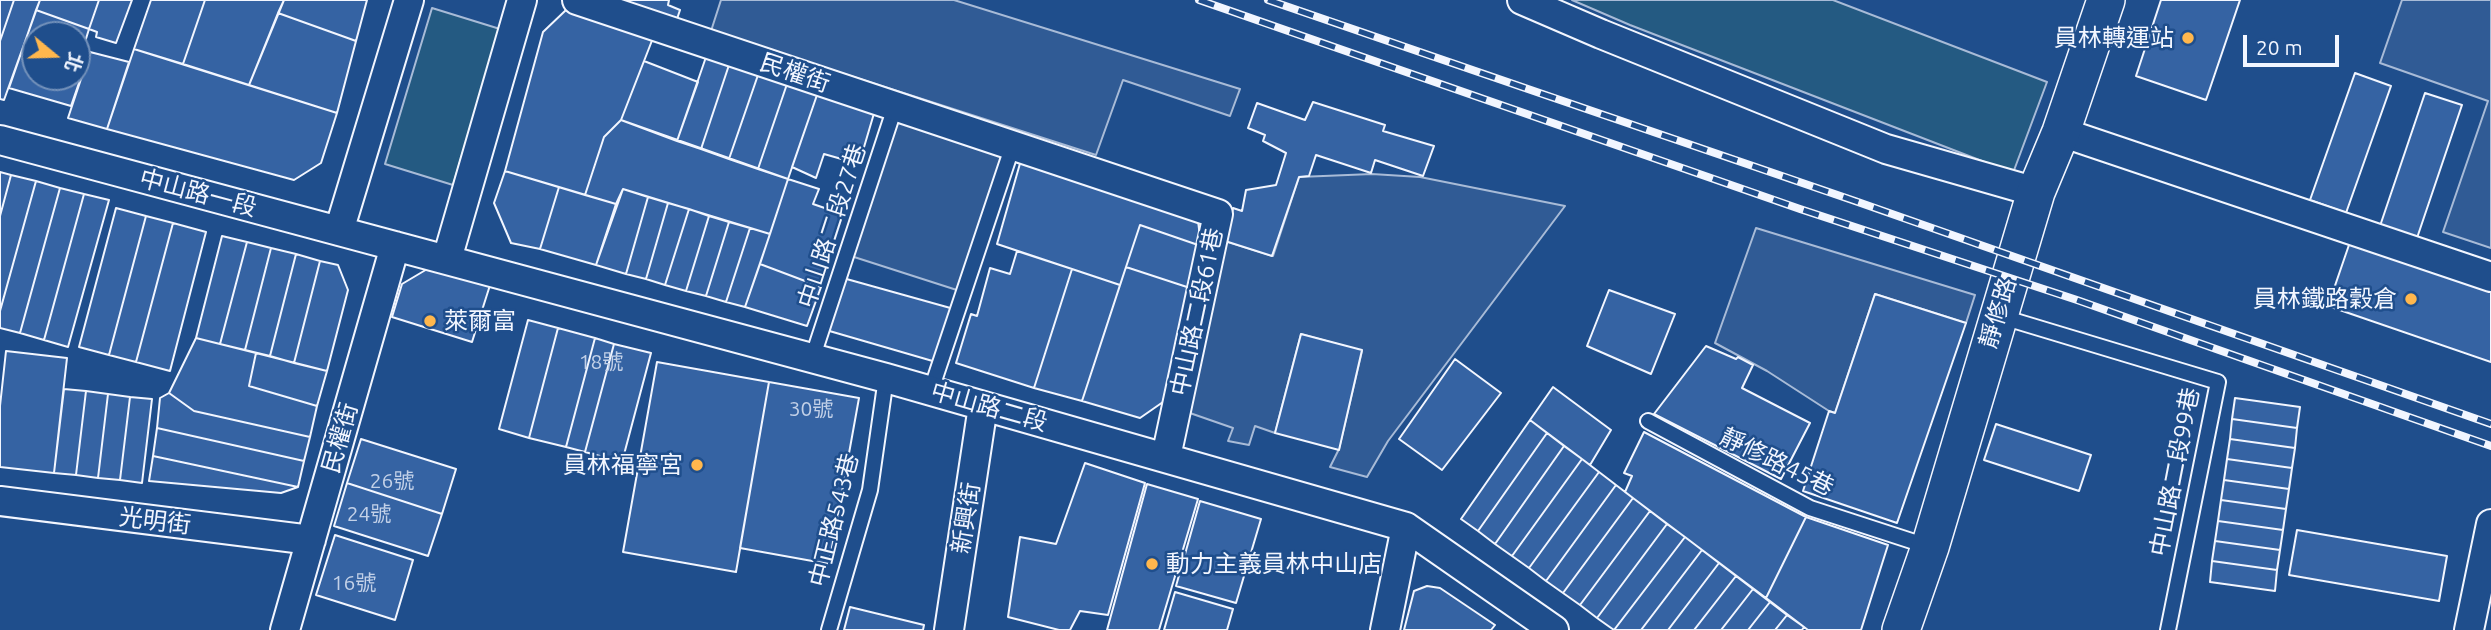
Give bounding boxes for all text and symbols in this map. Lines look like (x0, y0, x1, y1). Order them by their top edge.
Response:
north arrow (21, 21, 91, 91)
scale bar (2246, 21, 2342, 65)
place label: 員林轉運站 (2054, 24, 2174, 52)
marker: 員林轉運站 (2180, 30, 2196, 46)
text: 20 m (2256, 35, 2303, 59)
street label: 民權街 (756, 48, 834, 98)
text: 北 (60, 50, 87, 75)
street label: 中山路二段27巷 (792, 140, 872, 312)
street label: 中山路一段 (136, 164, 260, 222)
street label: 中山路二段61巷 (1165, 225, 1229, 399)
street label: 靜修路 (1974, 274, 2022, 352)
place label: 員林鐵路穀倉 (2253, 285, 2397, 313)
marker: 員林鐵路穀倉 (2403, 291, 2419, 307)
place label: 萊爾富 (444, 307, 516, 335)
marker: 萊爾富 (422, 313, 438, 329)
house number: 18號 (579, 349, 623, 375)
street label: 中山路二段 (927, 377, 1051, 437)
street label: 中山路二段99巷 (2145, 385, 2205, 559)
house number: 30號 (789, 396, 833, 422)
street label: 民權街 (316, 399, 364, 477)
street label: 靜修路45巷 (1715, 422, 1839, 502)
street label: 中正路543巷 (804, 450, 864, 590)
place label: 員林福寧宮 (563, 451, 683, 479)
marker: 員林福寧宮 (689, 457, 705, 473)
house number: 26號 (370, 468, 414, 494)
street label: 新興街 (946, 480, 986, 556)
house number: 24號 (347, 501, 391, 527)
street label: 光明街 (118, 502, 192, 540)
place label: 動力主義員林中山店 (1166, 550, 1382, 578)
marker: 動力主義員林中山店 (1144, 556, 1160, 572)
house number: 16號 (332, 570, 376, 596)

